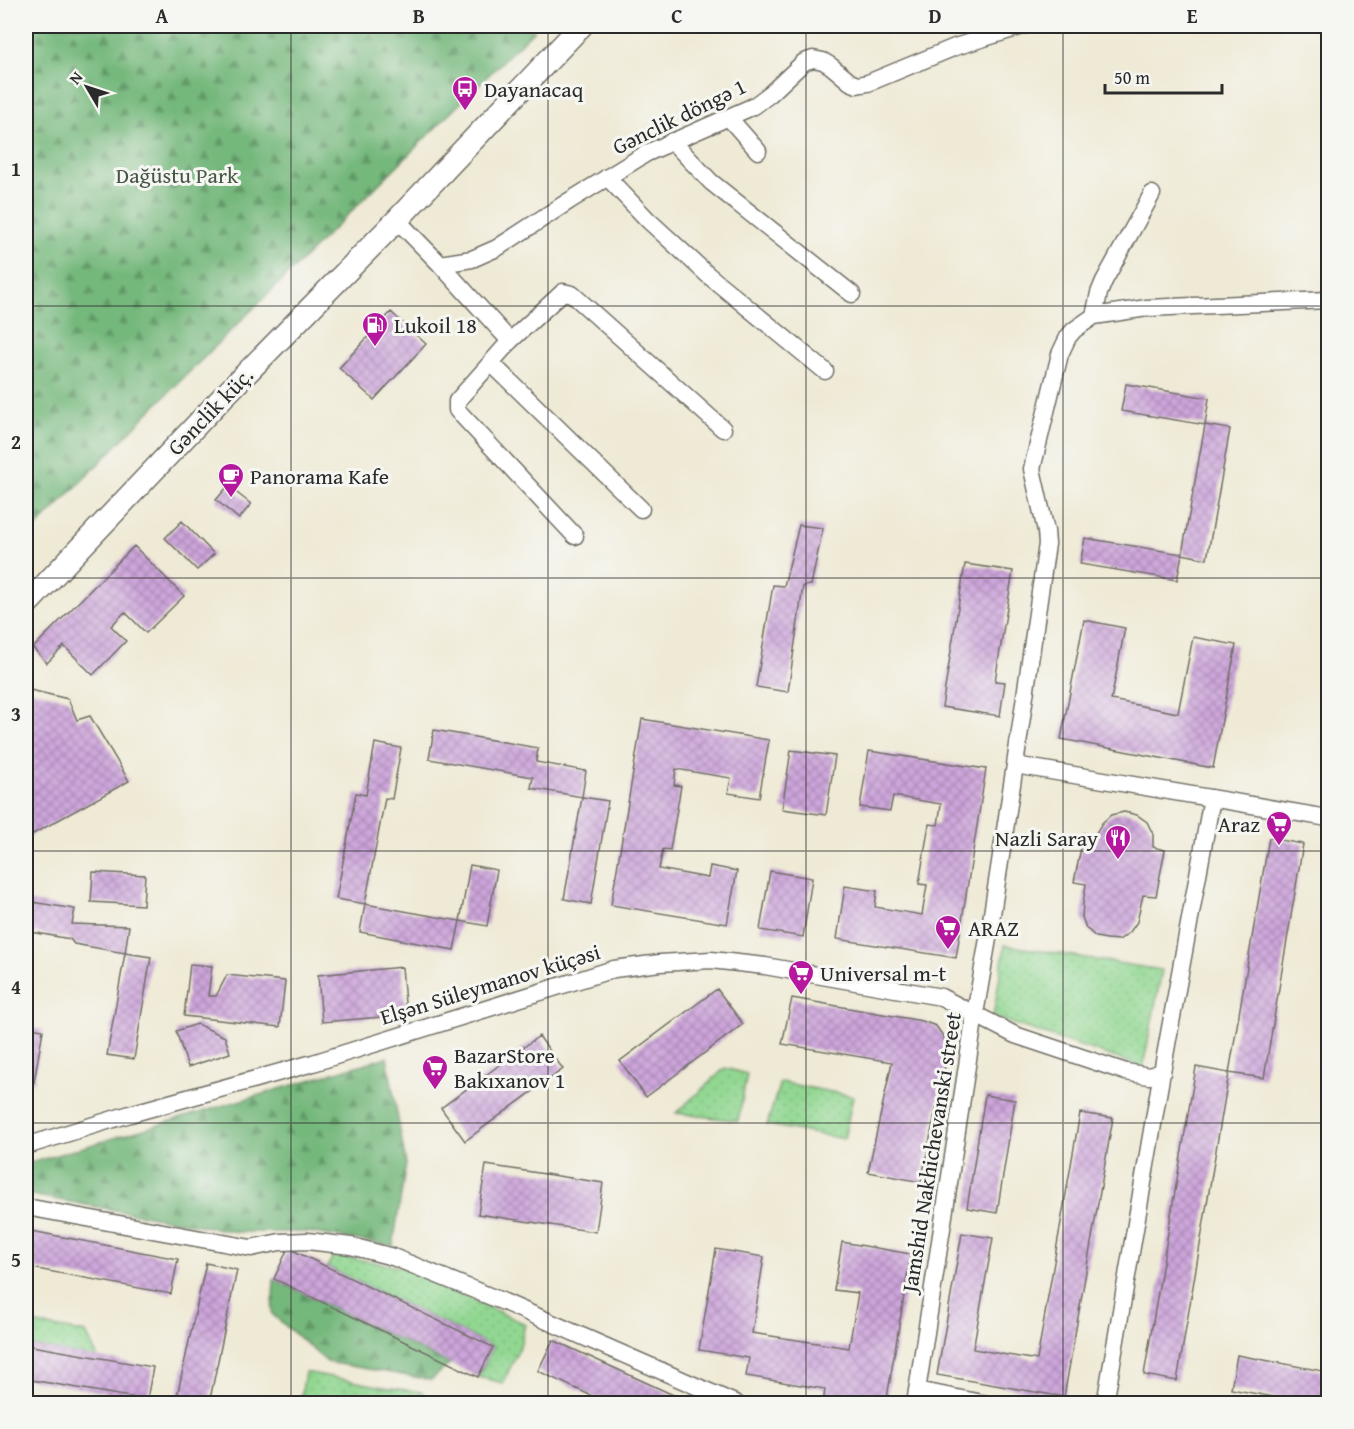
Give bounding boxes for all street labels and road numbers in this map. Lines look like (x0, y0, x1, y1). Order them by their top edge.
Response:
street label: Gənclik döngə 1 (607, 70, 751, 162)
street label: Gənclik küç. (160, 360, 260, 462)
street label: Elşən Süleymanov küçəsi (376, 935, 604, 1033)
street label: Jamshid Nakhichevanski street (893, 1009, 969, 1298)

